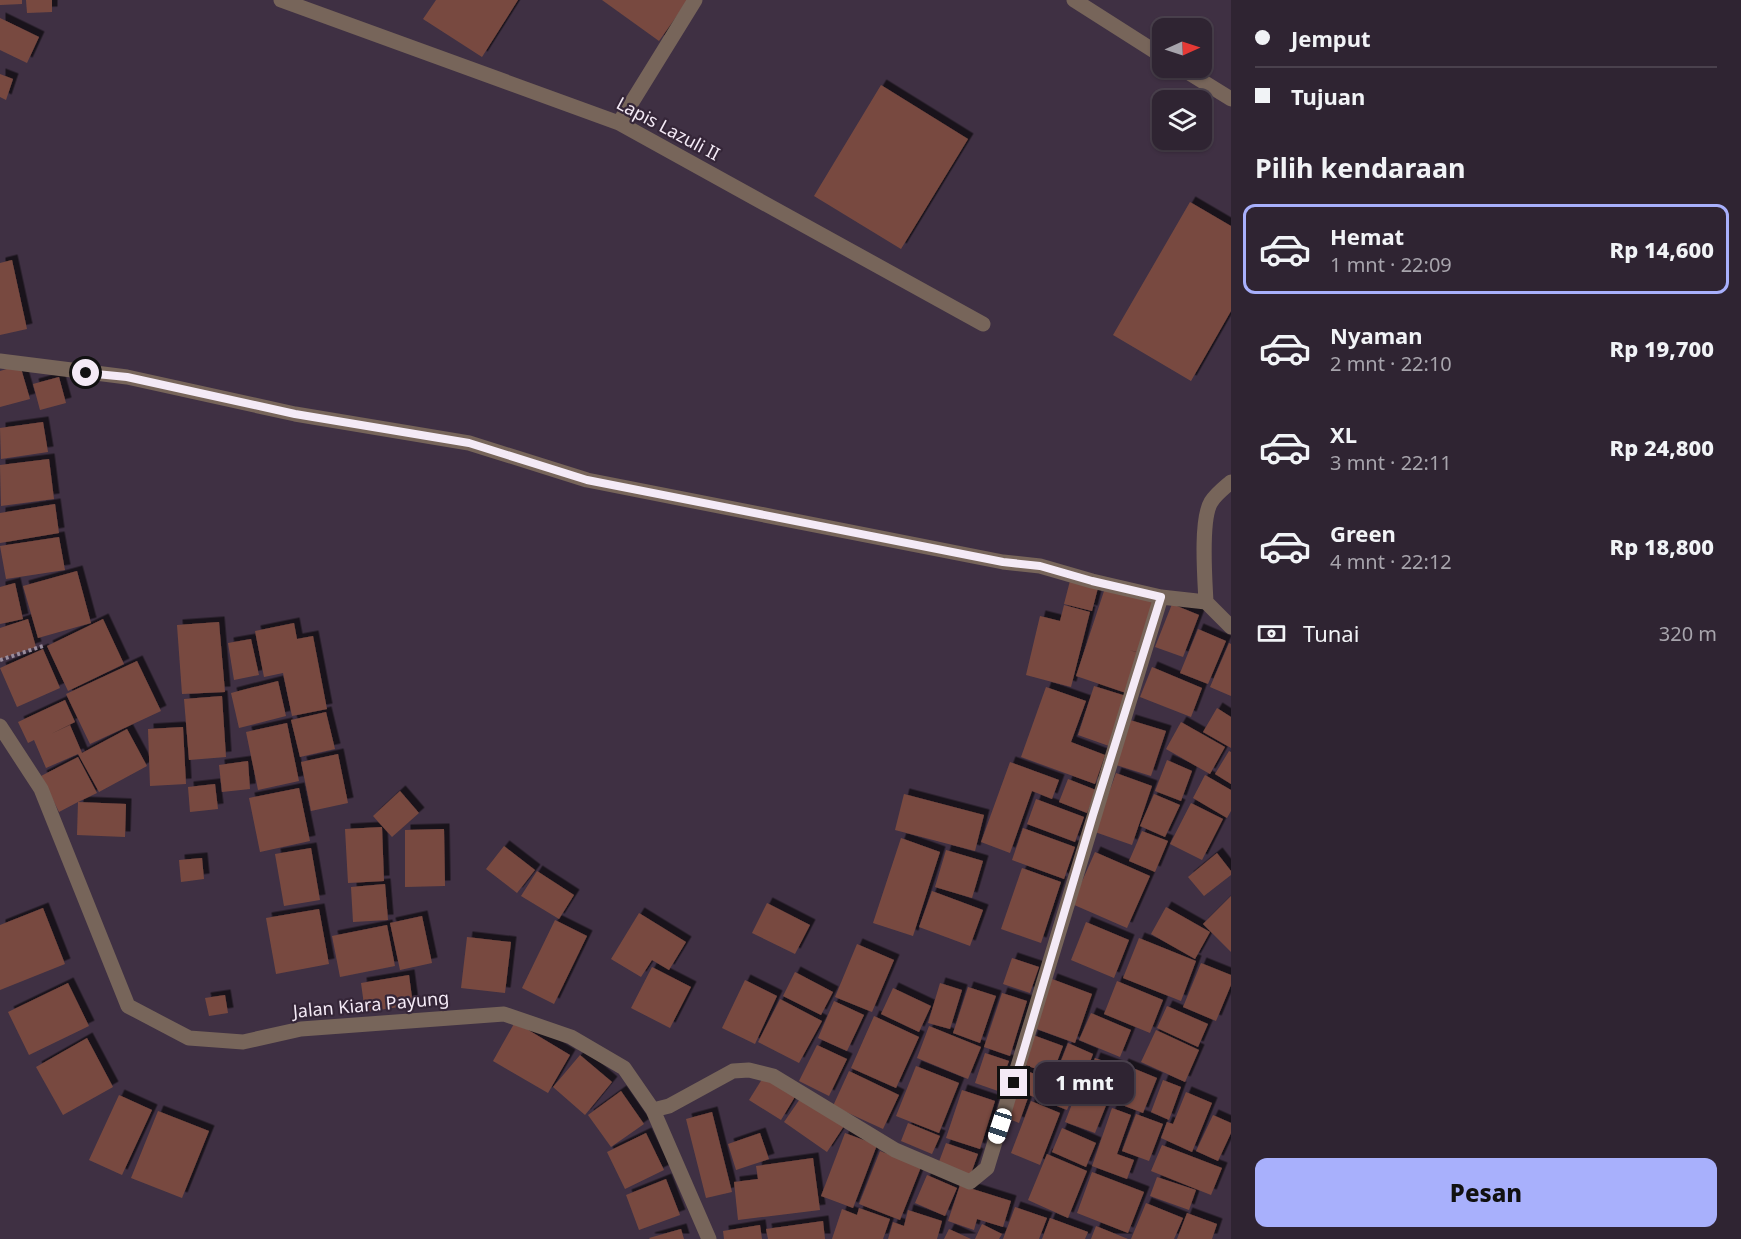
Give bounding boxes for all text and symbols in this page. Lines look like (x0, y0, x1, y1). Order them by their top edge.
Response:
north arrow (1152, 18, 1212, 78)
map controls (1152, 18, 1212, 150)
text: Jemput (1291, 23, 1371, 53)
text: Tujuan (1291, 81, 1365, 111)
button: layers (1152, 90, 1212, 150)
street label: Lapis Lazuli II (613, 91, 724, 165)
text: Pilih kendaraan (1255, 149, 1466, 186)
text: Hemat (1330, 221, 1404, 251)
icon: car (1258, 222, 1312, 276)
text: Rp 14,600 (1610, 234, 1714, 264)
text: 1 mnt · 22:09 (1330, 251, 1452, 278)
text: Nyaman (1330, 320, 1423, 350)
icon: car (1258, 321, 1312, 375)
text: Rp 19,700 (1610, 333, 1714, 363)
text: 2 mnt · 22:10 (1330, 350, 1452, 377)
route start (72, 359, 99, 386)
text: XL (1330, 419, 1357, 449)
icon: car (1258, 420, 1312, 474)
text: Rp 24,800 (1610, 432, 1714, 462)
text: 3 mnt · 22:11 (1330, 449, 1452, 476)
text: Green (1330, 518, 1396, 548)
icon: car (1258, 519, 1312, 573)
text: Rp 18,800 (1610, 531, 1714, 561)
text: 4 mnt · 22:12 (1330, 548, 1452, 575)
icon: cash (1255, 617, 1288, 650)
text: Tunai (1303, 618, 1359, 648)
text: 320 m (1659, 620, 1717, 647)
street label: Jalan Kiara Payung (290, 985, 450, 1023)
callout: 1 mnt (1035, 1062, 1134, 1104)
route end (1000, 1069, 1027, 1096)
text: 1 mnt (1055, 1069, 1114, 1096)
car (986, 1106, 1014, 1146)
button: Pesan (1255, 1158, 1717, 1227)

